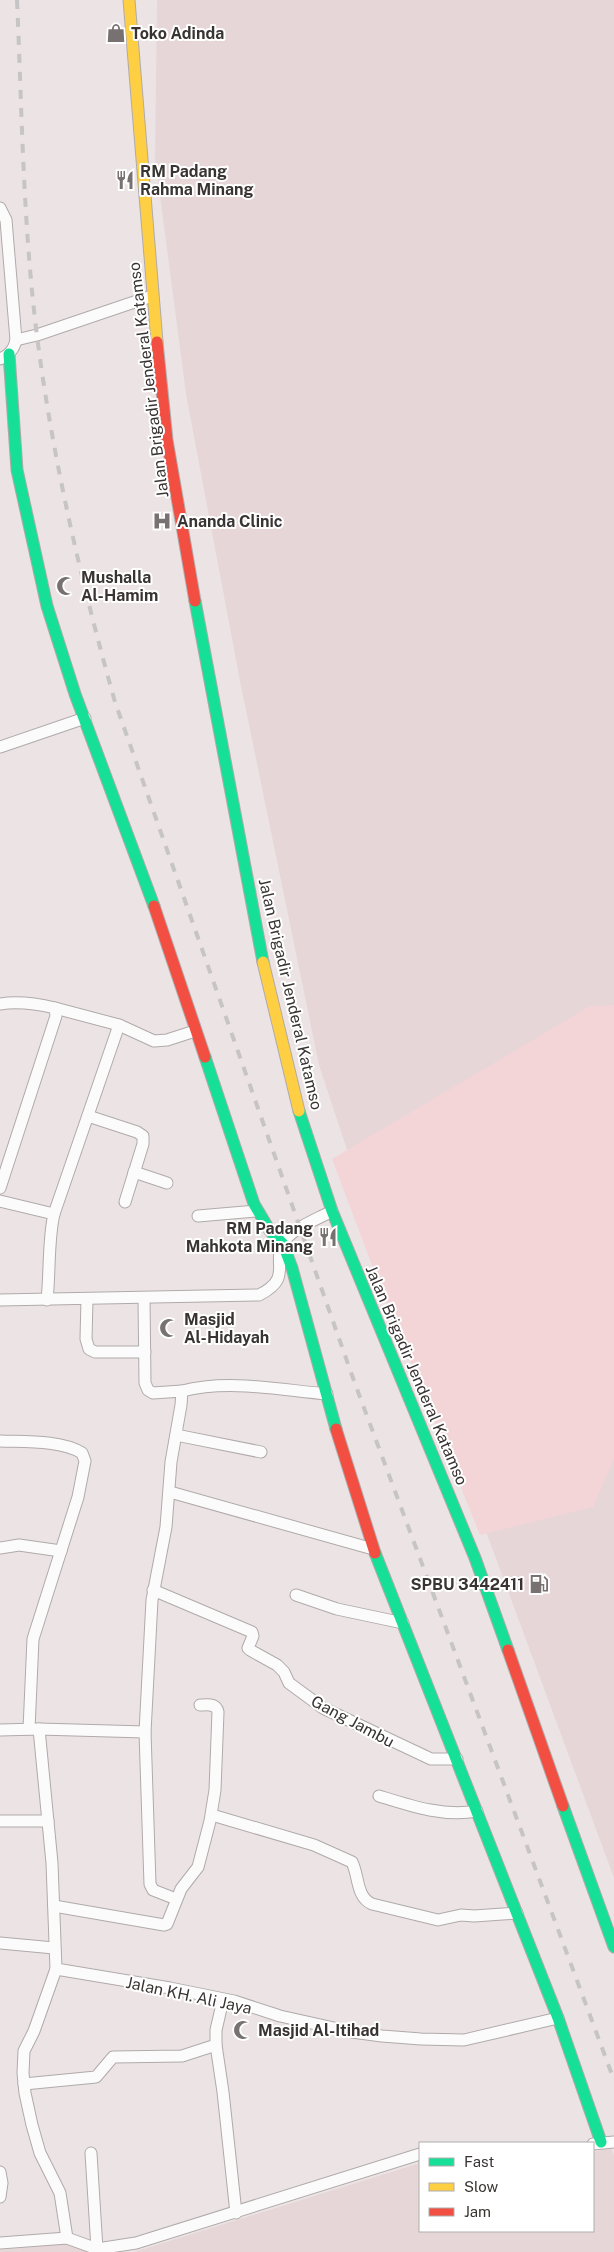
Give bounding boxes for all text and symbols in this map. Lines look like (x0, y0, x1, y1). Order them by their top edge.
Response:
shop icon: Toko Adinda (105, 22, 127, 44)
place label: Toko Adinda (131, 24, 224, 43)
place label: RM Padang Rahma Minang (140, 162, 254, 199)
restaurant icon: RM Padang Rahma Minang (114, 169, 136, 191)
street label: Jalan Brigadir Jenderal Katamso (125, 261, 172, 499)
hospital icon: Ananda Clinic (151, 510, 173, 532)
place label: Ananda Clinic (177, 512, 283, 531)
place label: Mushalla Al-Hamim (81, 568, 158, 605)
mosque icon: Mushalla Al-Hamim (55, 575, 77, 597)
street label: Jalan Brigadir Jenderal Katamso (255, 877, 326, 1112)
place label: RM Padang Mahkota Minang (186, 1219, 313, 1256)
restaurant icon: RM Padang Mahkota Minang (317, 1226, 339, 1248)
street label: Jalan Brigadir Jenderal Katamso (361, 1262, 472, 1488)
place label: Masjid Al-Hidayah (184, 1310, 269, 1347)
mosque icon: Masjid Al-Hidayah (158, 1317, 180, 1339)
fuel station icon: SPBU 3442411 (528, 1573, 550, 1595)
place label: SPBU 3442411 (410, 1575, 524, 1594)
street label: Gang Jambu (308, 1692, 398, 1751)
street label: Jalan KH. Ali Jaya (124, 1973, 254, 2018)
mosque icon: Masjid Al-Itihad (232, 2019, 254, 2041)
place label: Masjid Al-Itihad (258, 2021, 379, 2040)
legend (419, 2142, 594, 2232)
text: Fast (464, 2153, 494, 2170)
text: Slow (464, 2178, 499, 2195)
text: Jam (464, 2203, 491, 2220)

